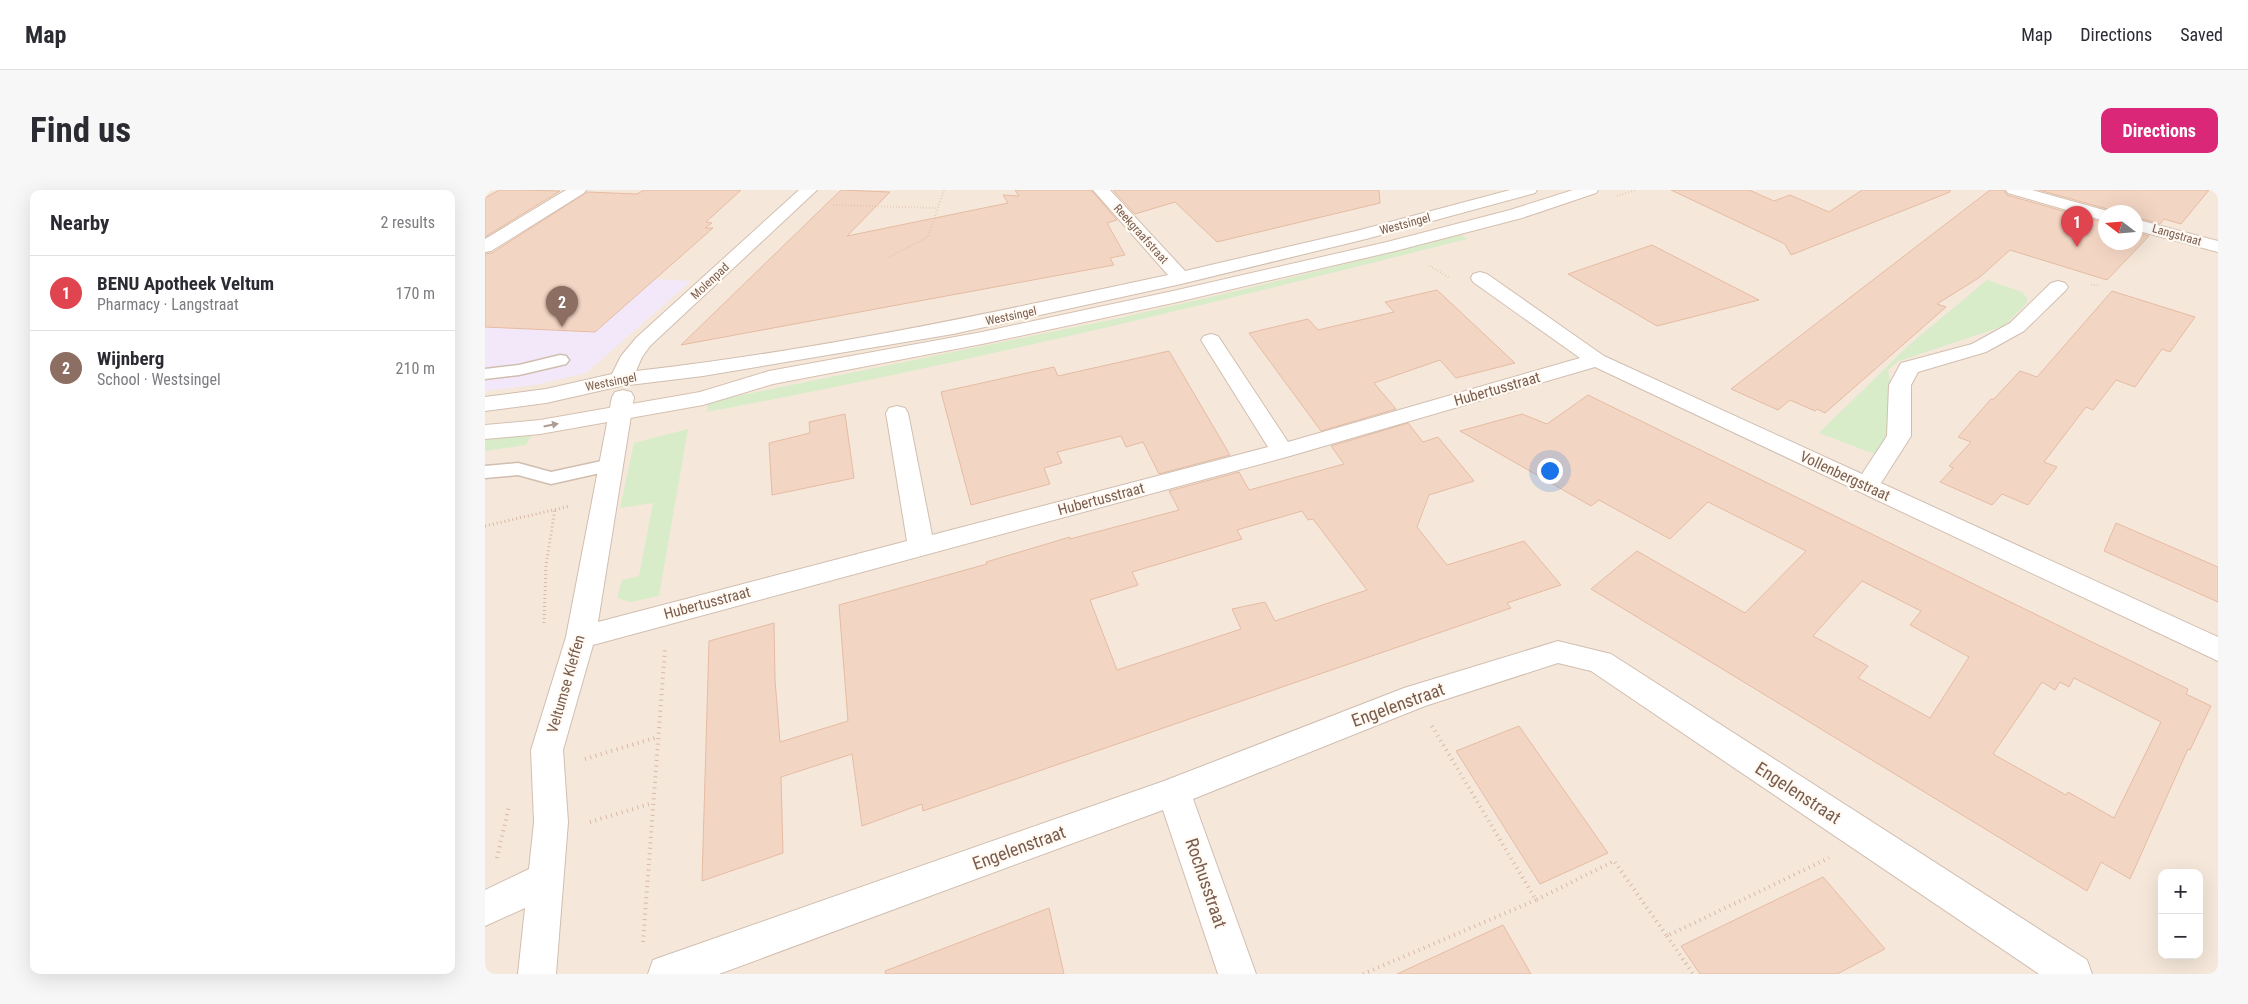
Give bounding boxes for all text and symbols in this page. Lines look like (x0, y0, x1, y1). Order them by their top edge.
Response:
text: Map (25, 21, 66, 49)
text: Map (2021, 24, 2052, 45)
text: Directions (2080, 24, 2152, 45)
text: Saved (2180, 24, 2223, 45)
button: Directions (2101, 108, 2218, 153)
text: Find us (30, 110, 131, 151)
street label: Reekgraafstraat (1111, 201, 1172, 267)
north arrow (2098, 205, 2143, 250)
pin: 1 (2061, 206, 2093, 247)
text: Nearby (50, 211, 109, 235)
street label: Westsingel (1378, 211, 1432, 237)
text: 2 results (380, 213, 435, 232)
street label: Langstraat (2151, 221, 2204, 249)
street label: Molenpad (688, 260, 732, 302)
text: BENU Apotheek Veltum (97, 272, 274, 295)
text: 1 (62, 284, 70, 303)
text: 170 m (396, 284, 435, 303)
pin: 2 (546, 286, 578, 327)
text: Pharmacy · Langstraat (97, 295, 239, 314)
street label: Westsingel (984, 304, 1038, 328)
text: Wijnberg (97, 347, 164, 370)
text: 2 (62, 359, 70, 378)
text: 210 m (396, 359, 435, 378)
street label: Hubertusstraat (1452, 368, 1542, 410)
text: School · Westsingel (97, 370, 221, 389)
street label: Westsingel (584, 370, 638, 394)
one-way arrow (543, 421, 559, 429)
street label: Vollenbergstraat (1797, 447, 1893, 505)
your location (1537, 458, 1563, 484)
street label: Hubertusstraat (1056, 479, 1146, 519)
street label: Hubertusstraat (662, 583, 752, 623)
street label: Veltumse Kleffen (543, 633, 589, 735)
street label: Engelenstraat (1348, 678, 1447, 731)
street label: Engelenstraat (1752, 757, 1845, 828)
street label: Engelenstraat (969, 821, 1068, 874)
street label: Rochusstraat (1181, 835, 1232, 931)
map controls (2158, 869, 2203, 959)
button: + (2158, 869, 2203, 914)
button: − (2158, 914, 2203, 959)

